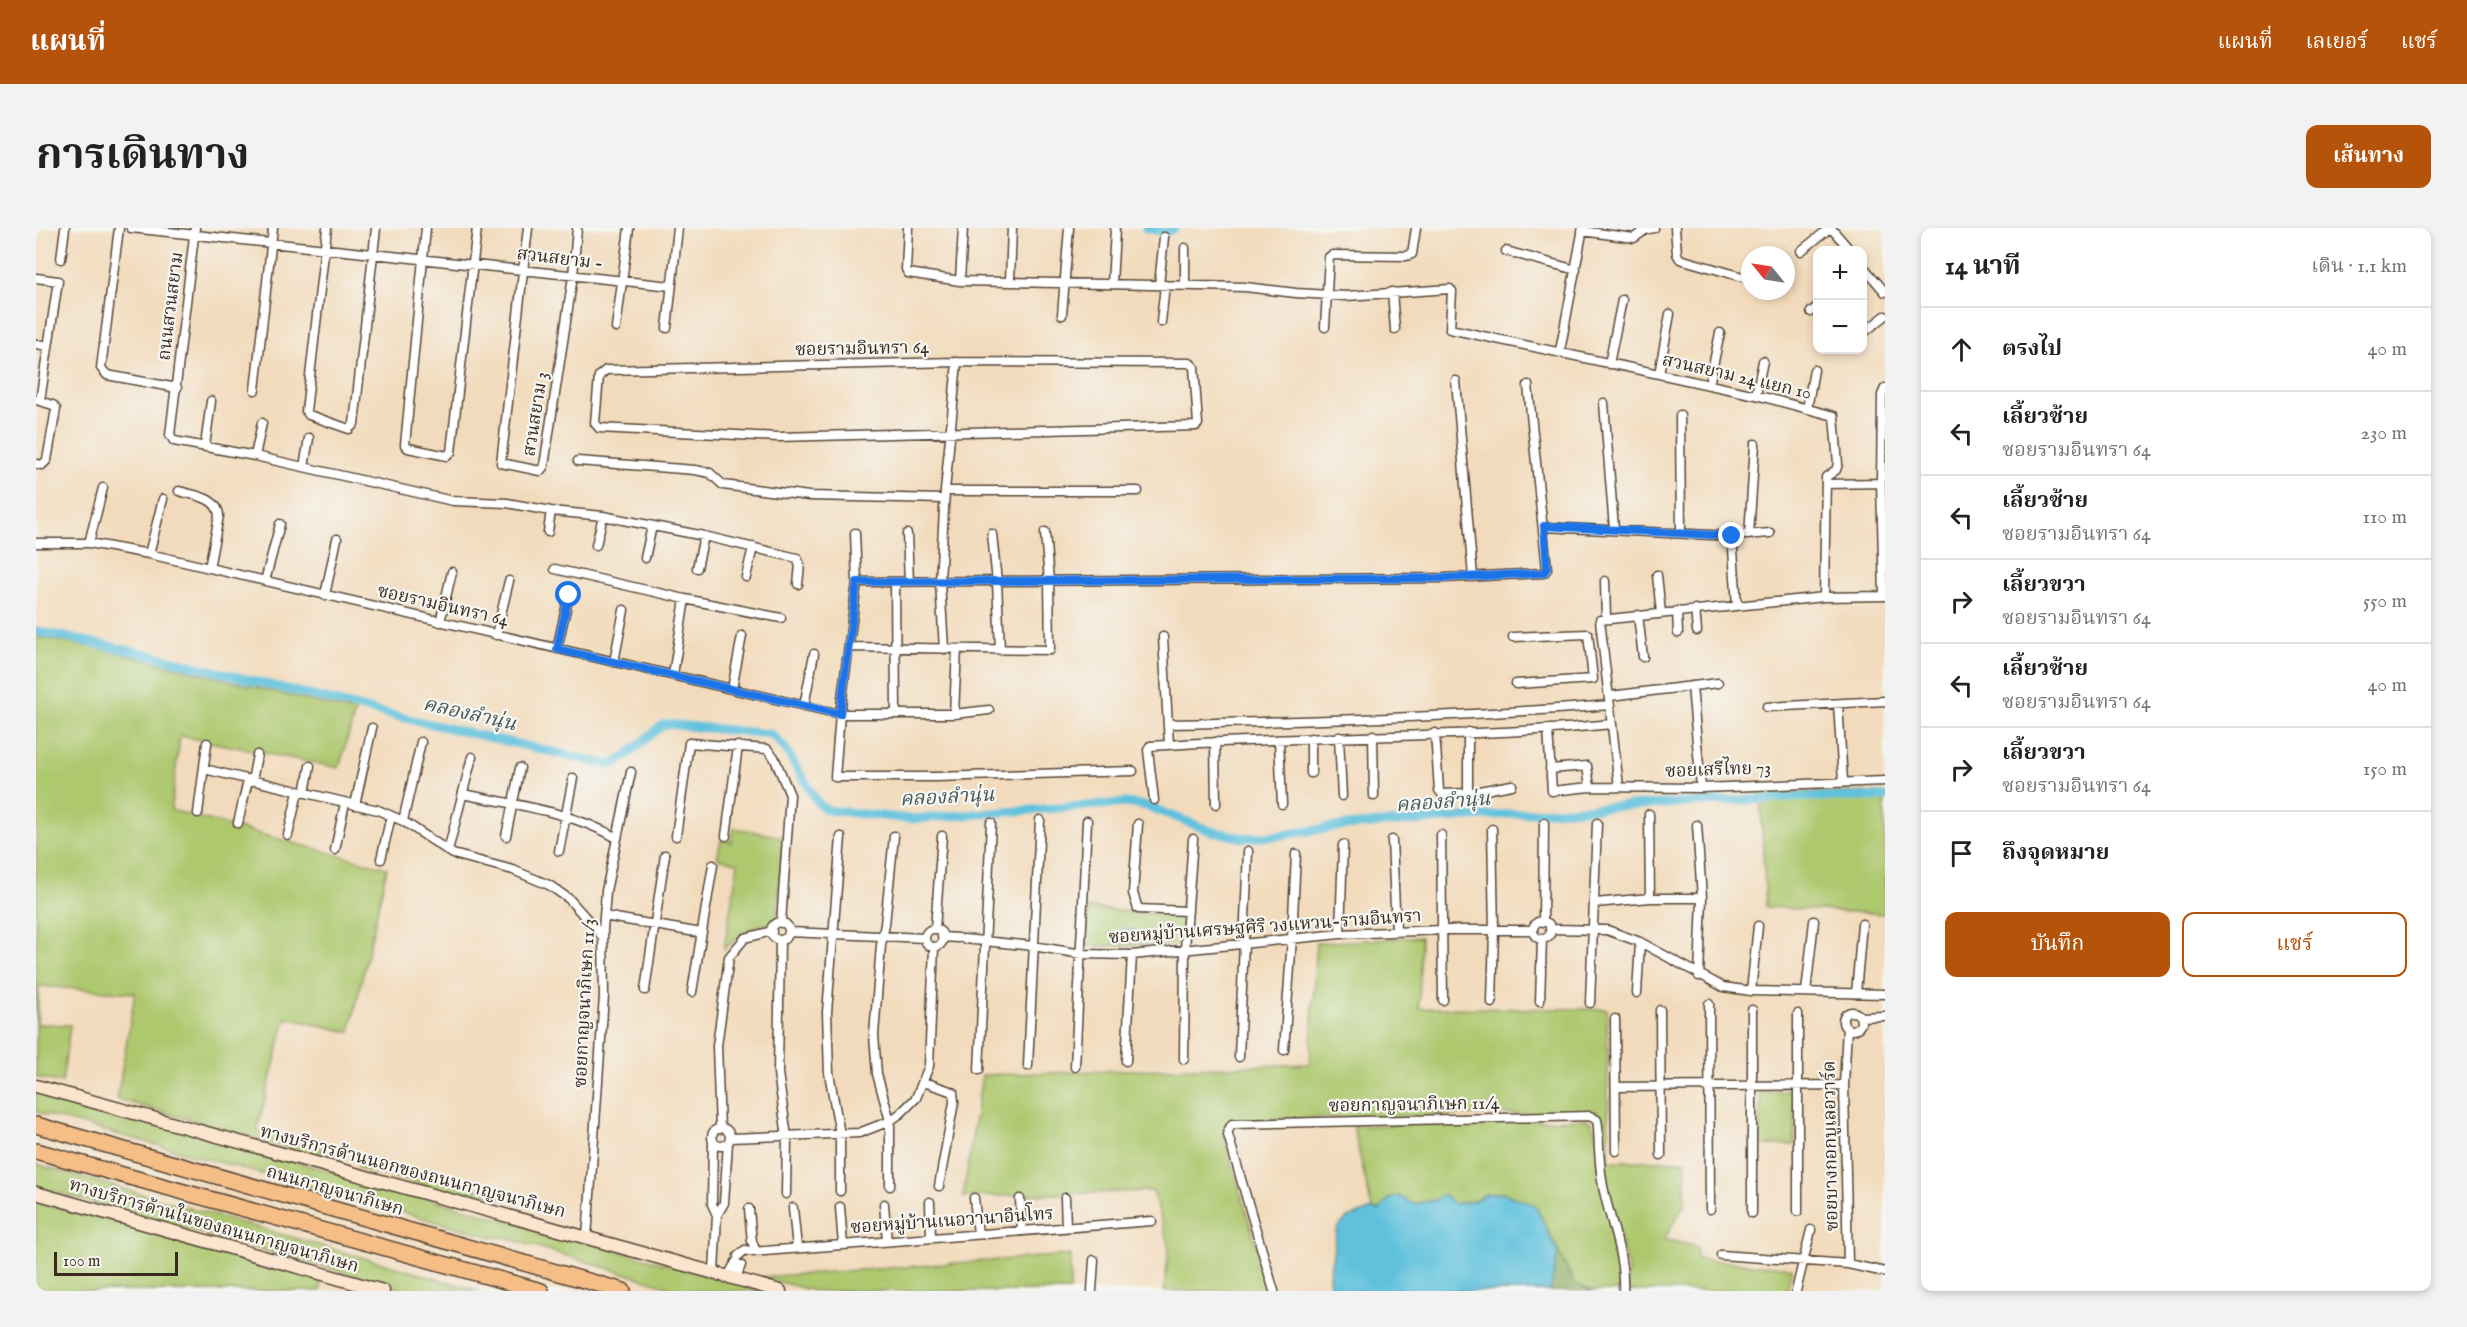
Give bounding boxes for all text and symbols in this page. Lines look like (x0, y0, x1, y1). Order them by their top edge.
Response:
text: แผนที่ (30, 25, 106, 60)
text: แผนที่ (2218, 29, 2273, 56)
text: เลเยอร์ (2306, 29, 2368, 56)
text: แชร์ (2401, 29, 2437, 56)
button: เส้นทาง (2306, 125, 2431, 188)
text: การเดินทาง (36, 130, 249, 183)
street label: สวนสยาม - (515, 243, 604, 276)
north arrow (1741, 246, 1795, 300)
map controls (1813, 246, 1867, 354)
button: + (1813, 246, 1867, 300)
text: 14 นาที (1945, 250, 2021, 283)
street label: ถนนสวนสยาม (153, 251, 190, 362)
text: เดิน · 1.1 km (2311, 254, 2407, 279)
button: − (1813, 300, 1867, 354)
icon: ahead (1945, 333, 1978, 366)
text: ตรงไป (2002, 335, 2062, 363)
street label: ซอยรามอินทรา 64 (795, 337, 929, 362)
text: 40 m (2368, 337, 2407, 362)
street label: สวนสยาม 24 แยก 10 (1660, 349, 1814, 406)
street label: สวนสยาม 3 (518, 370, 555, 458)
text: เลี้ยวซ้าย (2002, 403, 2088, 431)
icon: left (1945, 417, 1978, 450)
text: 230 m (2361, 421, 2407, 446)
text: ซอยรามอินทรา 64 (2002, 438, 2151, 463)
text: เลี้ยวซ้าย (2002, 487, 2088, 515)
icon: left (1945, 501, 1978, 534)
text: 110 m (2363, 505, 2407, 530)
route end (1718, 522, 1744, 548)
text: ซอยรามอินทรา 64 (2002, 522, 2151, 547)
text: เลี้ยวขวา (2002, 571, 2086, 599)
street label: ซอยรามอินทรา 64 (375, 580, 511, 633)
route start (555, 581, 581, 607)
icon: right (1945, 585, 1978, 618)
text: 550 m (2363, 589, 2407, 614)
text: ซอยรามอินทรา 64 (2002, 606, 2151, 631)
text: เลี้ยวซ้าย (2002, 655, 2088, 683)
icon: left (1945, 669, 1978, 702)
text: 40 m (2368, 673, 2407, 698)
text: ซอยรามอินทรา 64 (2002, 690, 2151, 715)
water label: คลองลำนุ่น (421, 692, 519, 737)
text: เลี้ยวขวา (2002, 739, 2086, 767)
icon: right (1945, 753, 1978, 786)
street label: ซอยเสรีไทย 73 (1665, 755, 1771, 784)
text: 150 m (2363, 757, 2407, 782)
text: ซอยรามอินทรา 64 (2002, 774, 2151, 799)
water label: คลองลำนุ่น (899, 782, 996, 812)
water label: คลองลำนุ่น (1395, 787, 1492, 818)
icon: arrive (1945, 837, 1978, 870)
text: ถึงจุดหมาย (2002, 839, 2109, 867)
street label: ซอยหมู่บ้านเศรษฐศิริ วงแหวน-รามอินทรา (1108, 905, 1422, 950)
button: บันทึก (1945, 912, 2170, 977)
button: แชร์ (2182, 912, 2407, 977)
street label: ซอยกาญจนาภิเษก 11/3 (570, 918, 601, 1088)
street label: ซอยบางกอกบูเลอวาร์ด (1818, 1060, 1844, 1232)
street label: ซอยกาญจนาภิเษก 11/4 (1328, 1093, 1500, 1118)
street label: ทางบริการด้านนอกของถนนกาญจนาภิเษก (258, 1120, 568, 1222)
street label: ถนนกาญจนาภิเษก (264, 1160, 406, 1220)
street label: ทางบริการด้านในของถนนกาญจนาภิเษก (66, 1172, 362, 1279)
street label: ซอยหมู่บ้านเนอวานาอินโทร (849, 1200, 1055, 1240)
scale bar (54, 1249, 178, 1276)
text: 100 m (63, 1252, 100, 1272)

